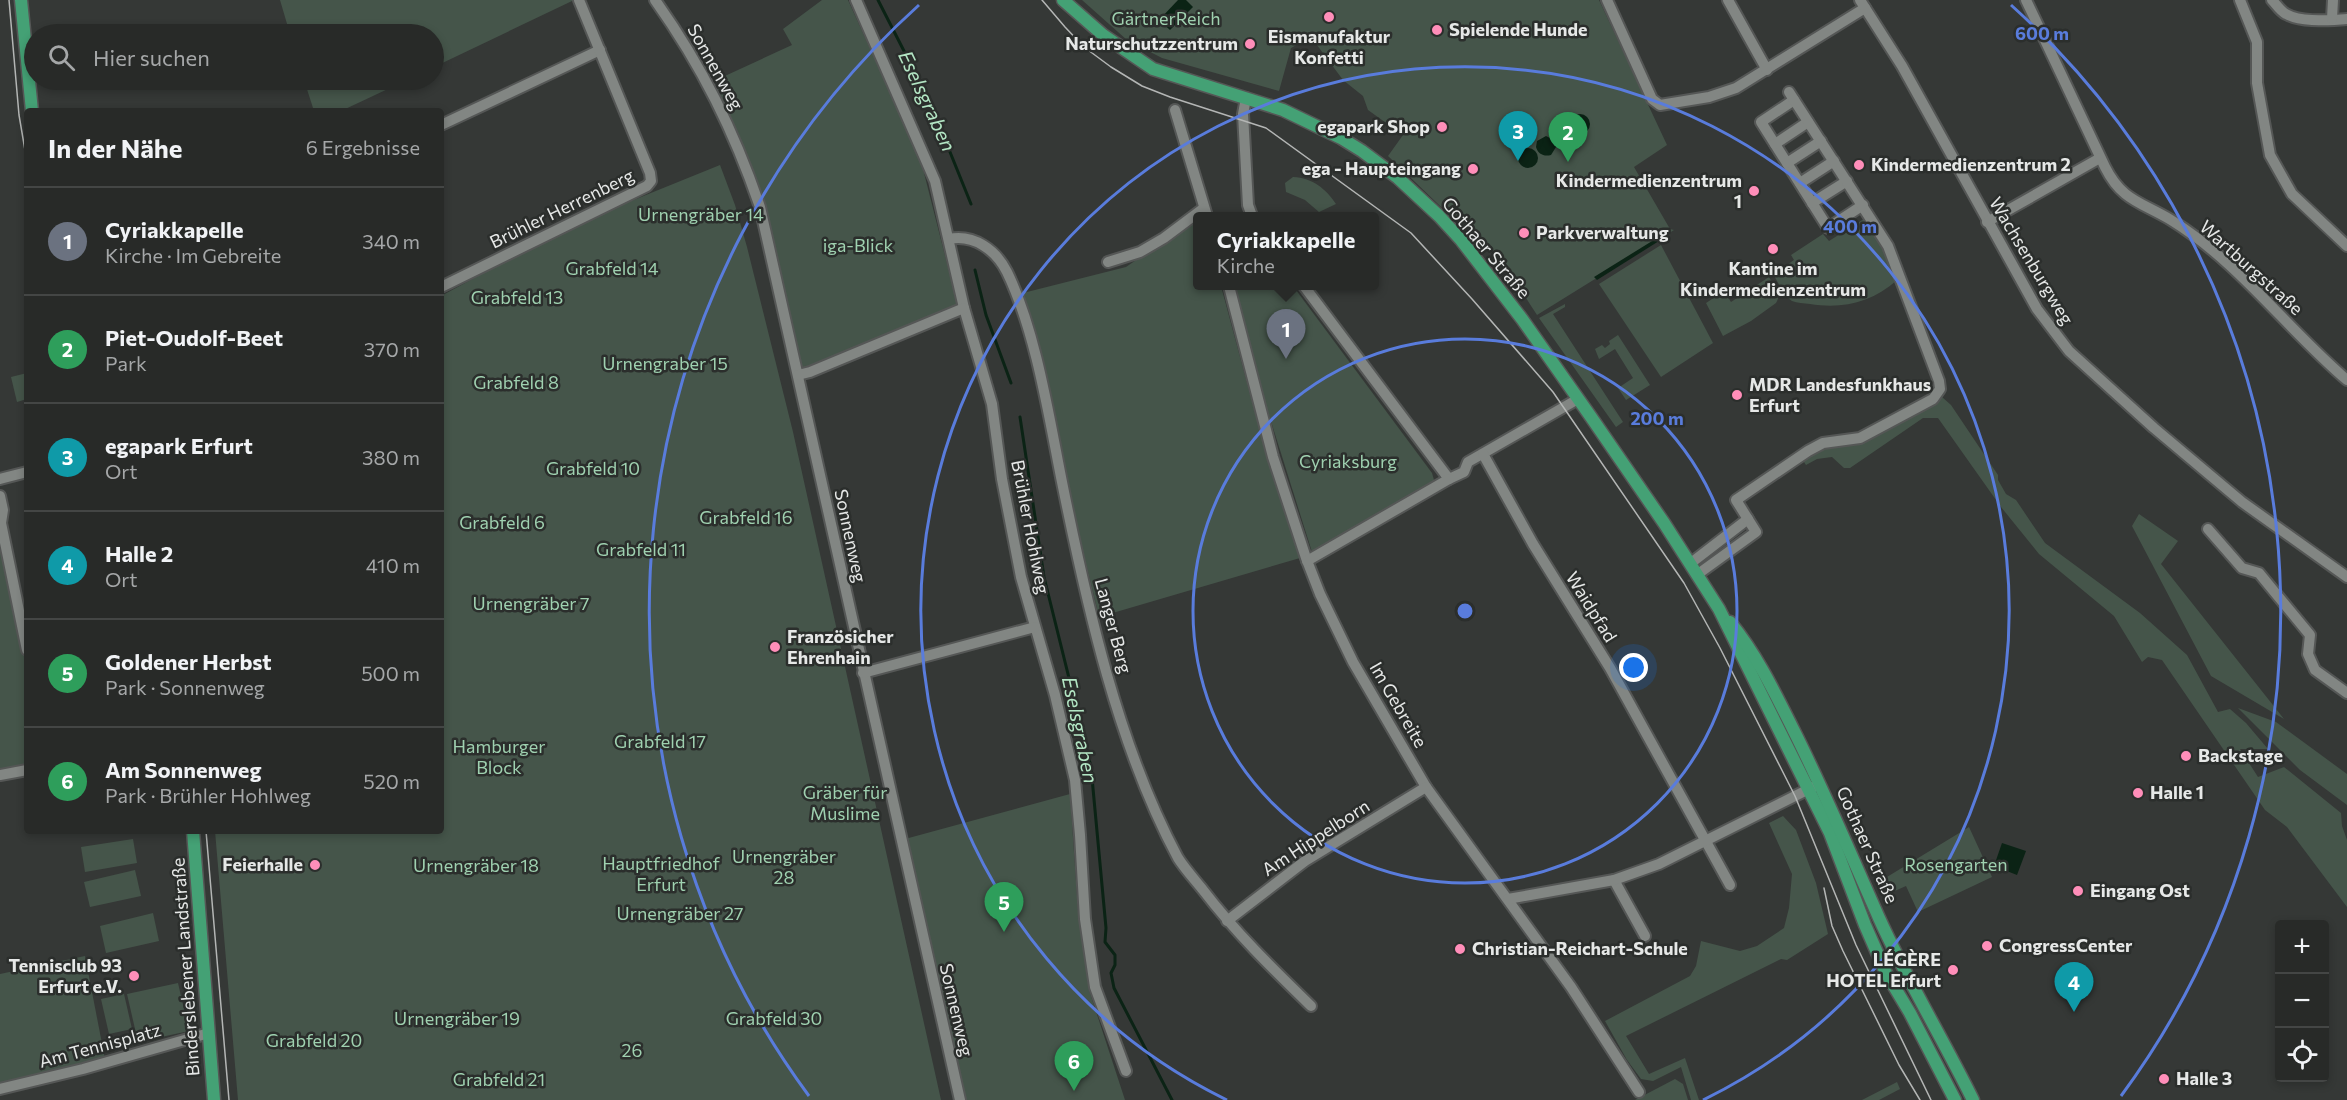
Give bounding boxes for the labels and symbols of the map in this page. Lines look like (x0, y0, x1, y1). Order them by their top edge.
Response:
park label: GärtnerReich (1112, 7, 1220, 29)
marker: Eismanufaktur Konfetti (1322, 10, 1336, 24)
place label: Spielende Hunde (1449, 18, 1587, 40)
street label: Sonnenweg (683, 20, 749, 114)
text: 600 m (2015, 22, 2069, 44)
marker: Spielende Hunde (1430, 23, 1444, 37)
place label: Eismanufaktur Konfetti (1268, 25, 1391, 68)
place label: Naturschutzzentrum (1065, 32, 1238, 54)
marker: Naturschutzzentrum (1243, 37, 1257, 51)
water label: Eselsgraben (894, 46, 962, 155)
pin: 3 (1498, 112, 1538, 161)
pin: 2 (1548, 112, 1588, 162)
place label: egapark Shop (1317, 115, 1430, 137)
marker: egapark Shop (1435, 120, 1449, 134)
place label: Kindermedienzentrum 2 (1871, 153, 2071, 175)
place label: ega - Haupteingang (1302, 157, 1461, 179)
marker: Kindermedienzentrum 2 (1852, 158, 1866, 172)
marker: ega - Haupteingang (1466, 162, 1480, 176)
street label: Brühler Herrenberg (486, 164, 638, 253)
place label: Kindermedienzentrum 1 (1556, 169, 1742, 212)
marker: Kindermedienzentrum 1 (1747, 184, 1761, 198)
street label: Gothaer Straße (1438, 192, 1536, 303)
street label: Wachsenburgweg (1985, 193, 2079, 329)
park label: Urnengräber 14 (638, 203, 764, 225)
text: 400 m (1823, 215, 1877, 237)
street label: Wartburgstraße (2195, 215, 2308, 319)
place label: Parkverwaltung (1536, 221, 1669, 243)
marker: Parkverwaltung (1517, 226, 1531, 240)
park label: iga-Blick (823, 234, 894, 256)
marker: Kantine im Kindermedienzentrum (1766, 242, 1780, 256)
park label: Grabfeld 14 (565, 257, 659, 279)
place label: Kantine im Kindermedienzentrum (1680, 257, 1866, 300)
park label: Grabfeld 13 (471, 286, 563, 308)
pin: 1 (1266, 310, 1306, 359)
park label: Urnengraber 15 (602, 352, 728, 374)
park label: Grabfeld 8 (473, 371, 559, 393)
place label: MDR Landesfunkhaus Erfurt (1749, 373, 1931, 416)
marker: MDR Landesfunkhaus Erfurt (1730, 388, 1744, 402)
text: 200 m (1630, 407, 1684, 429)
park label: Cyriaksburg (1299, 450, 1397, 472)
park label: Grabfeld 10 (546, 457, 640, 479)
street label: Brühler Hohlweg (1007, 458, 1055, 596)
street label: Sonnenweg (830, 487, 872, 585)
park label: Grabfeld 16 (699, 506, 793, 528)
park label: Grabfeld 6 (459, 511, 545, 533)
park label: Grabfeld 11 (596, 538, 686, 560)
street label: Waidpfad (1562, 567, 1622, 646)
street label: Langer Berg (1091, 576, 1137, 676)
park label: Urnengräber 7 (473, 592, 589, 614)
centre of rings (1455, 601, 1475, 621)
place label: Französicher Ehrenhain (787, 625, 894, 668)
marker: Französicher Ehrenhain (768, 640, 782, 654)
your location (1619, 653, 1648, 682)
street label: Im Gebreite (1366, 658, 1432, 751)
water label: Eselsgraben (1058, 674, 1104, 785)
park label: Grabfeld 17 (614, 730, 706, 752)
park label: Hamburger Block (453, 735, 545, 778)
place label: Backstage (2198, 744, 2283, 766)
marker: Backstage (2179, 749, 2193, 763)
park label: Gräber für Muslime (803, 781, 887, 824)
place label: Halle 1 (2150, 781, 2204, 803)
street label: Gothaer Straße (1832, 783, 1904, 906)
marker: Halle 1 (2131, 786, 2145, 800)
street label: Am Hippelborn (1257, 794, 1373, 880)
park label: Urnengräber 28 (732, 845, 836, 888)
park label: Hauptfriedhof Erfurt (602, 852, 721, 895)
place label: Feierhalle (222, 853, 303, 875)
park label: Rosengarten (1904, 853, 2008, 875)
park label: Urnengräber 18 (413, 854, 539, 876)
street label: Binderslebener Landstraße (166, 857, 204, 1077)
marker: Feierhalle (308, 858, 322, 872)
place label: Eingang Ost (2090, 879, 2190, 901)
pin: 5 (984, 882, 1024, 932)
marker: Eingang Ost (2071, 884, 2085, 898)
park label: Urnengräber 27 (617, 902, 743, 924)
place label: CongressCenter (1999, 934, 2133, 956)
place label: Christian-Reichart-Schule (1472, 937, 1688, 959)
marker: CongressCenter (1980, 939, 1994, 953)
marker: Christian-Reichart-Schule (1453, 942, 1467, 956)
place label: LÉGÈRE HOTEL Erfurt (1826, 948, 1941, 991)
place label: Tennisclub 93 Erfurt e.V. (9, 954, 122, 997)
street label: Sonnenweg (936, 961, 978, 1059)
pin: 4 (2054, 962, 2094, 1012)
marker: LÉGÈRE HOTEL Erfurt (1946, 963, 1960, 977)
marker: Tennisclub 93 Erfurt e.V. (127, 969, 141, 983)
park label: Urnengräber 19 (394, 1007, 520, 1029)
park label: Grabfeld 30 (726, 1007, 822, 1029)
street label: Am Tennisplatz (36, 1018, 163, 1072)
park label: Grabfeld 20 (266, 1029, 362, 1051)
park label: 26 (622, 1039, 642, 1061)
pin: 6 (1054, 1042, 1094, 1091)
place label: Halle 3 (2176, 1067, 2232, 1089)
park label: Grabfeld 21 (453, 1068, 545, 1090)
marker: Halle 3 (2157, 1072, 2171, 1086)

